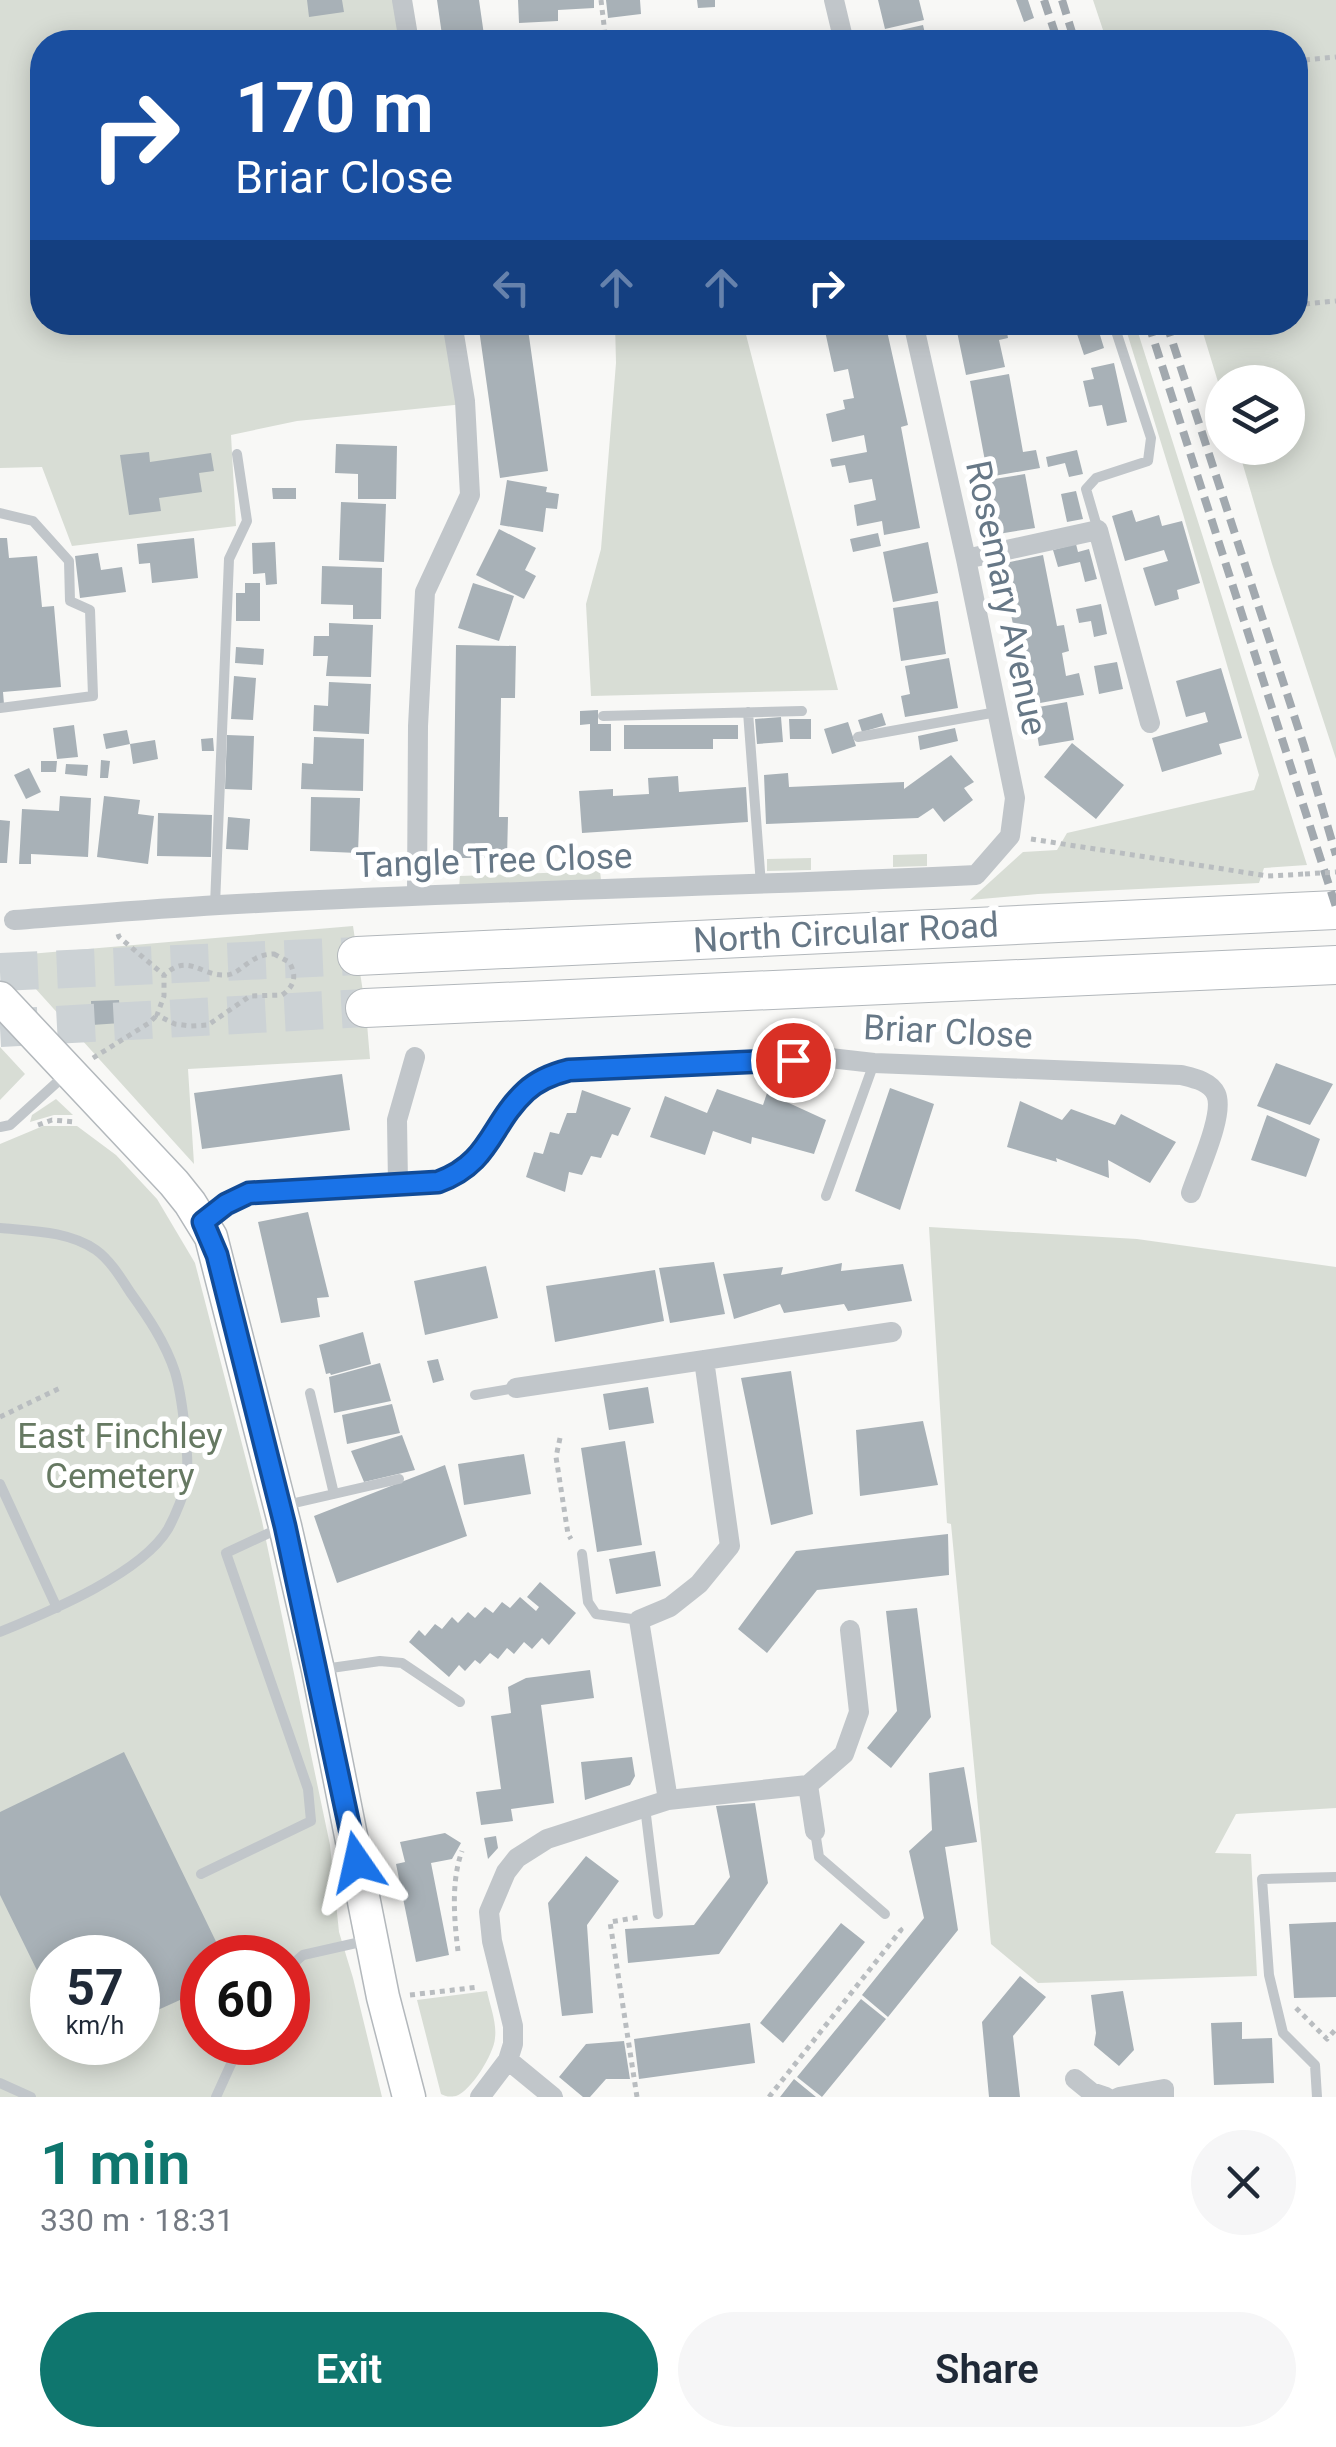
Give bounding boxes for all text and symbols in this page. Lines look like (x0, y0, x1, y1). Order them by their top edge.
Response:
text: 170 m (235, 67, 434, 149)
icon: right (70, 70, 200, 200)
text: Briar Close (235, 151, 453, 204)
icon: left (484, 260, 539, 315)
icon: ahead (589, 260, 644, 315)
icon: ahead (694, 260, 749, 315)
icon: right (799, 260, 854, 315)
map controls (1205, 365, 1305, 465)
button: layers (1205, 365, 1305, 465)
street label: Rosemary Avenue (957, 457, 1055, 739)
street label: Tangle Tree Close (355, 836, 633, 886)
street label: North Circular Road (692, 905, 1000, 961)
street label: Briar Close (862, 1007, 1034, 1057)
pin (751, 1018, 836, 1103)
icon: arrive (766, 1033, 821, 1088)
park label: East Finchley Cemetery (17, 1416, 223, 1497)
position arrow (305, 1810, 409, 1914)
speed limit sign: 60 (180, 1935, 310, 2065)
text: 57 (66, 1959, 124, 2017)
text: km/h (66, 2011, 124, 2040)
text: 1 min (40, 2128, 190, 2199)
button: close (1191, 2130, 1296, 2235)
text: 330 m · 18:31 (40, 2201, 234, 2239)
button: Exit (40, 2312, 658, 2427)
button: Share (678, 2312, 1296, 2427)

